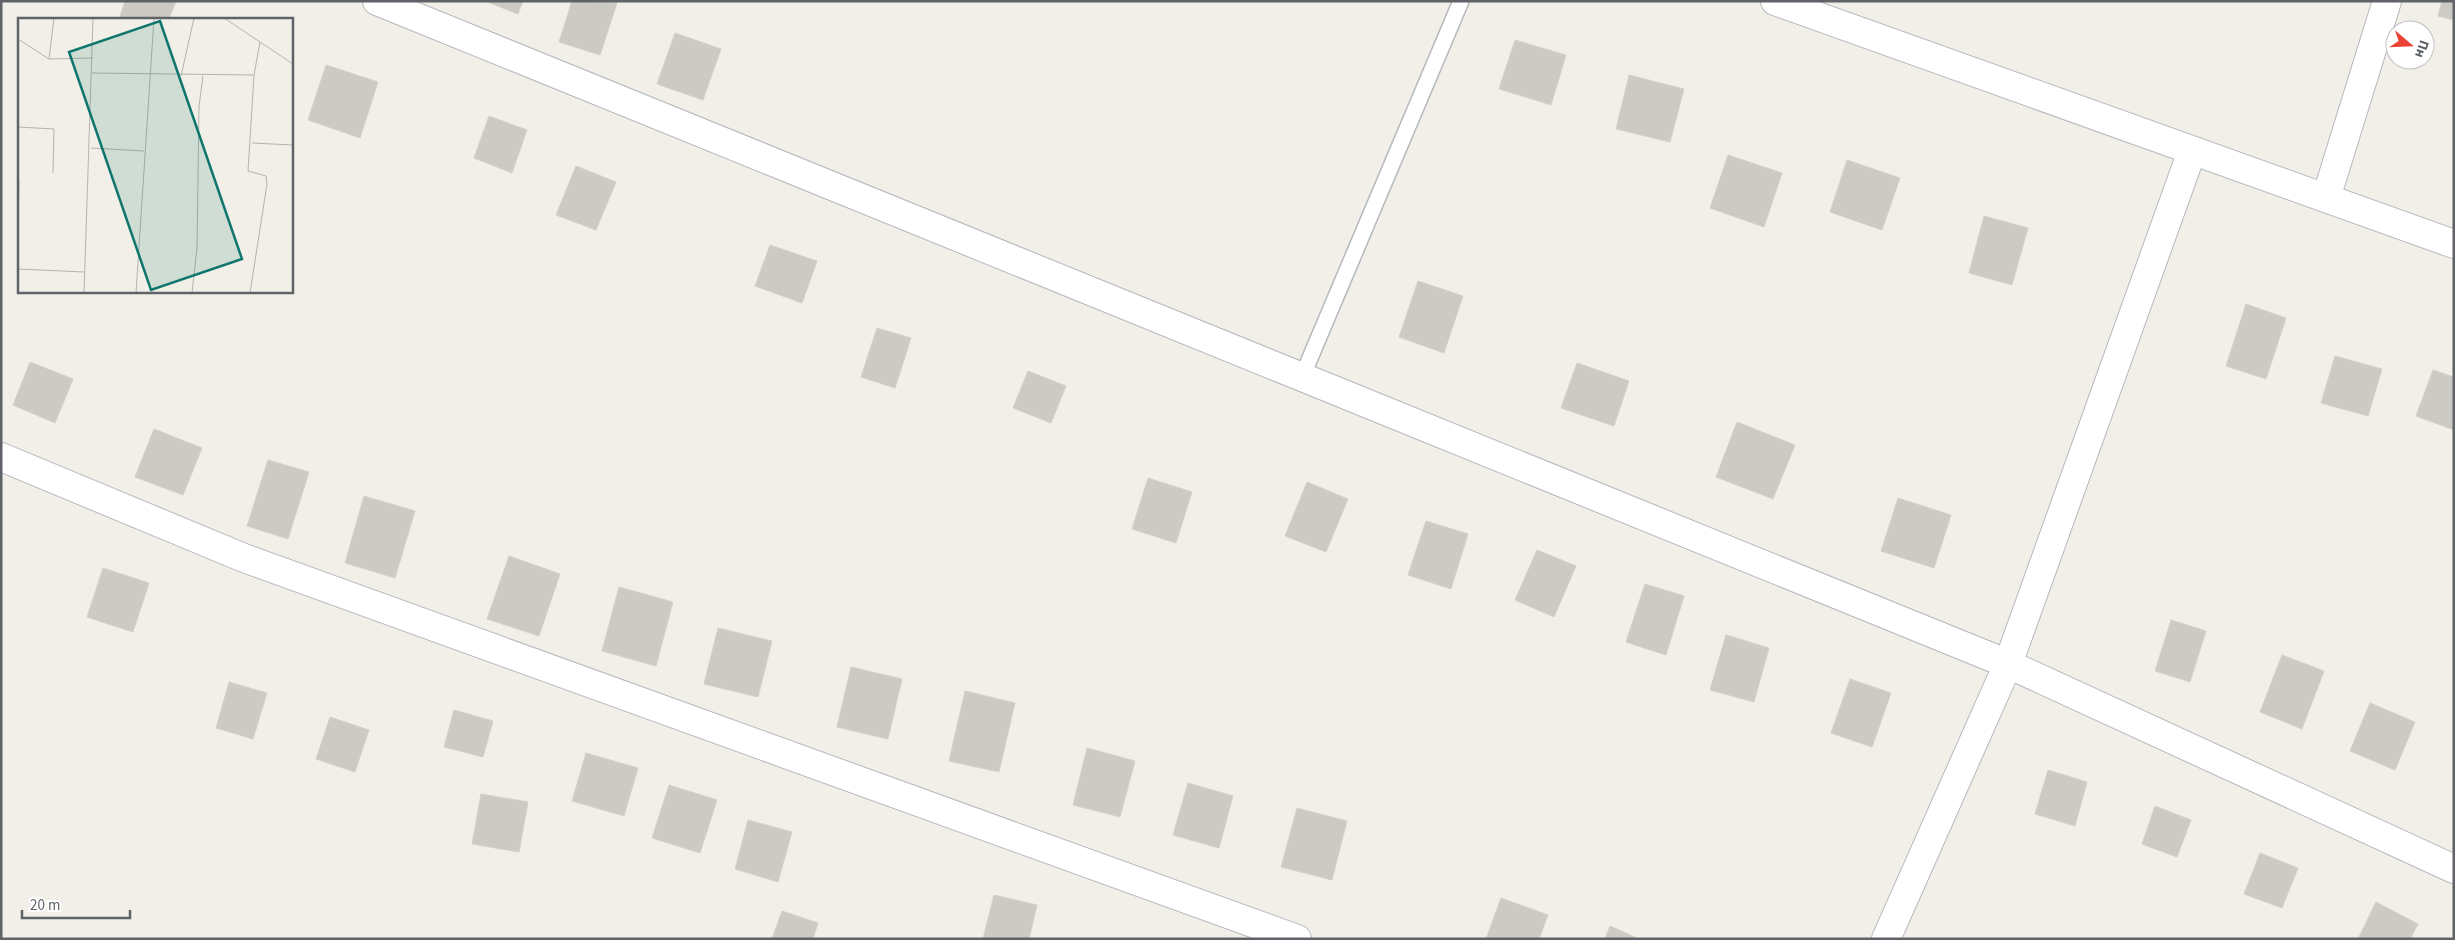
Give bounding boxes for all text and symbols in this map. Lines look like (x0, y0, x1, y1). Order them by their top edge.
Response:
inset map (18, 18, 292, 292)
north arrow (2385, 20, 2435, 70)
text: Пн (2409, 37, 2434, 60)
scale bar (22, 888, 130, 920)
text: 20 m (30, 895, 60, 916)

